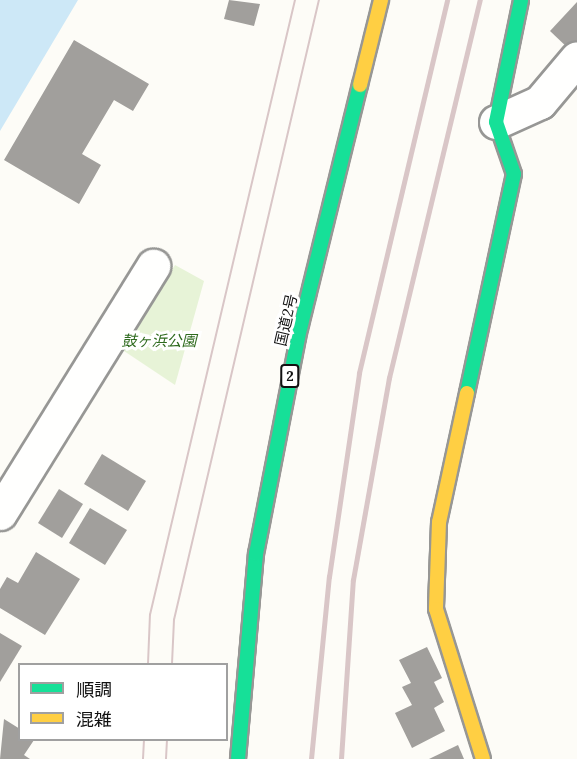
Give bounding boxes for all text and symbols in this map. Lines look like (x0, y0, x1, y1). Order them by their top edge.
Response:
street label: 国道2号 (271, 292, 301, 348)
park label: 鼓ヶ浜公園 (122, 332, 196, 350)
road number: 2 (280, 365, 300, 387)
legend (18, 663, 228, 741)
text: 順調 (76, 678, 112, 701)
text: 混雑 (76, 708, 112, 731)

